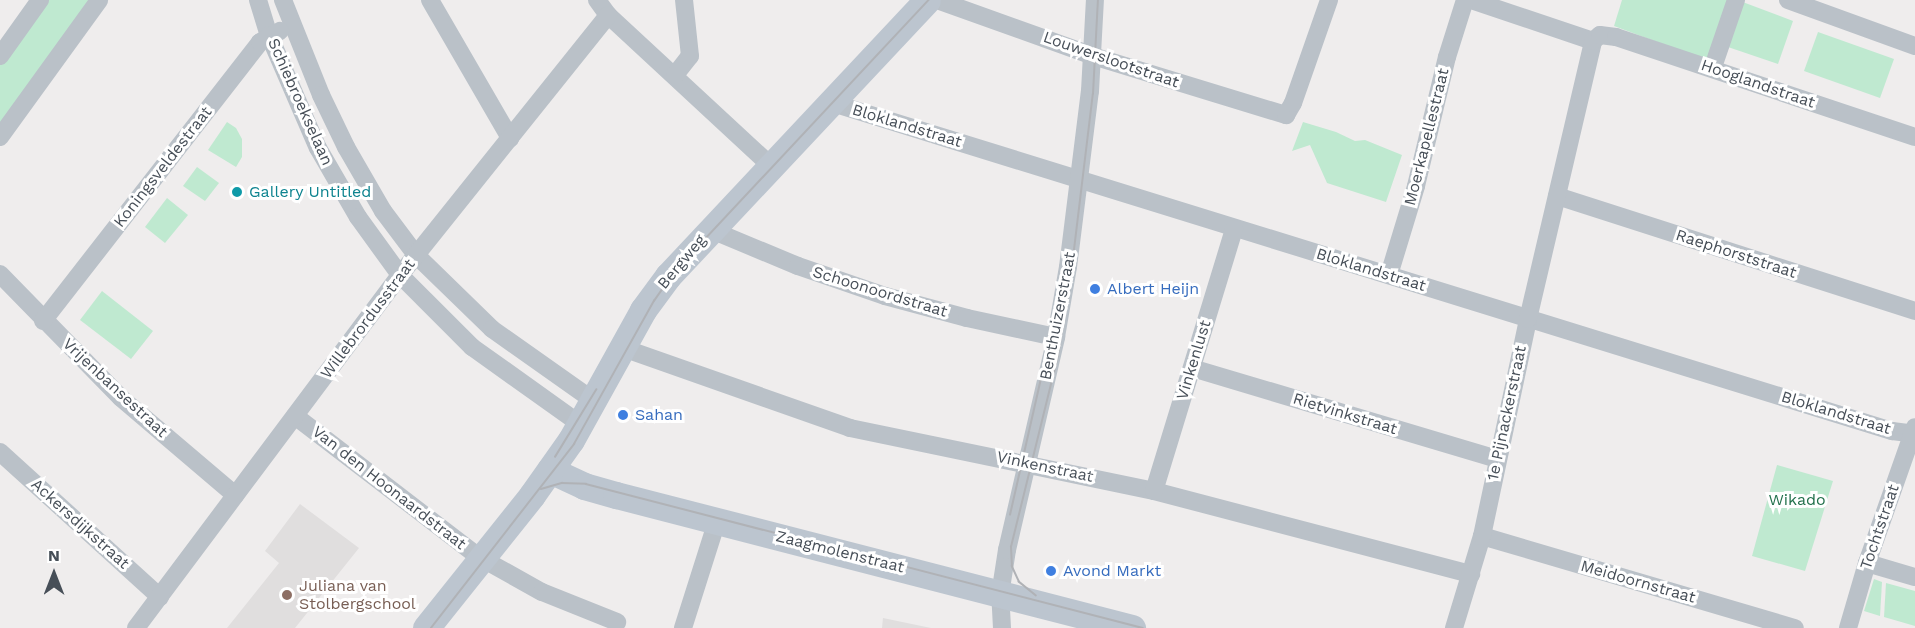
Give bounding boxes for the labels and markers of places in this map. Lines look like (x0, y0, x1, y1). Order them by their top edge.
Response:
place label: Gallery Untitled (249, 182, 372, 202)
marker: Gallery Untitled (230, 185, 244, 199)
place label: Albert Heijn (1107, 279, 1199, 299)
marker: Albert Heijn (1088, 282, 1102, 296)
place label: Sahan (635, 405, 683, 425)
marker: Sahan (616, 408, 630, 422)
place label: Avond Markt (1063, 561, 1161, 581)
marker: Avond Markt (1044, 564, 1058, 578)
place label: Juliana van Stolbergschool (299, 576, 416, 614)
marker: Juliana van Stolbergschool (280, 588, 294, 602)

